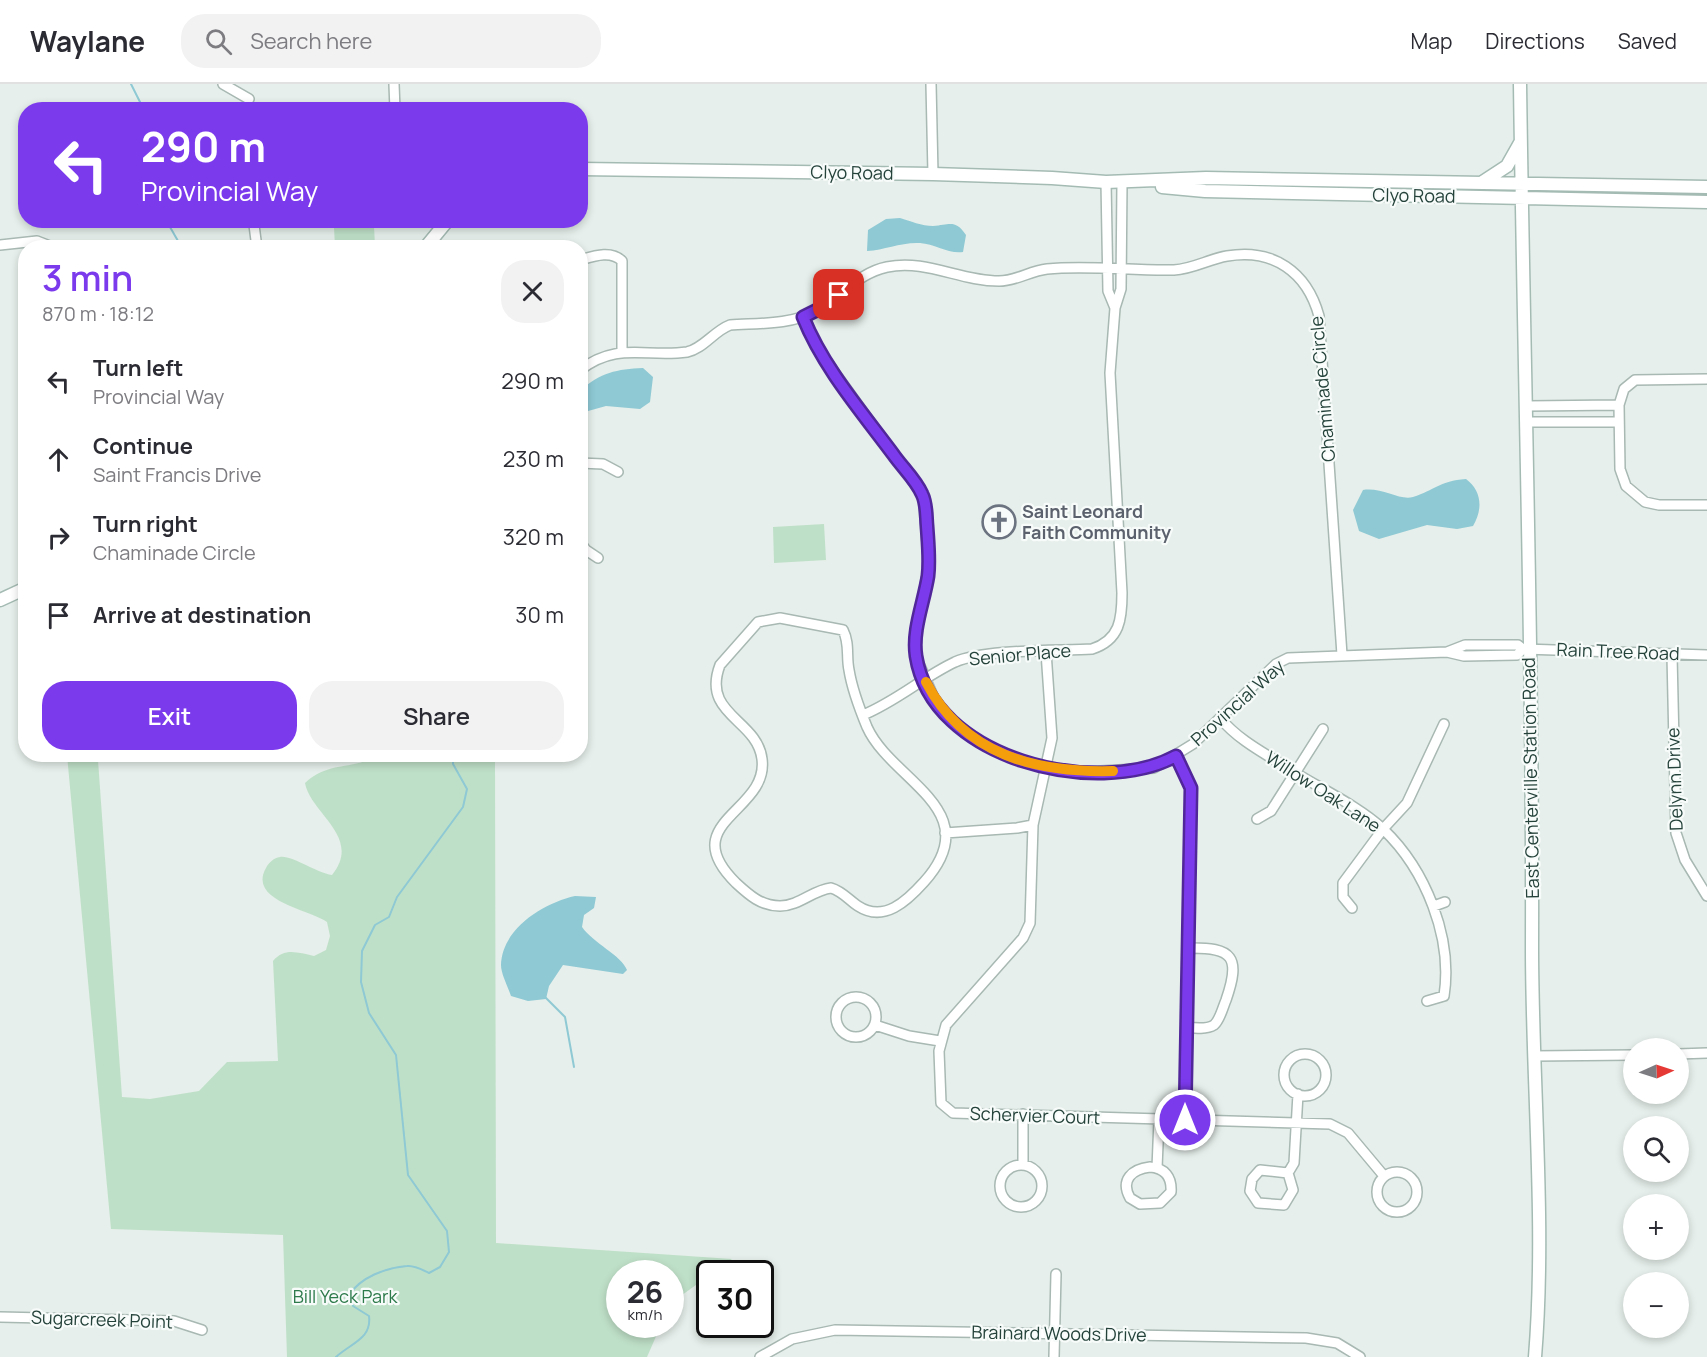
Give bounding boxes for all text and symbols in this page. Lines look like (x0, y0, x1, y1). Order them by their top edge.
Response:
search box (181, 14, 601, 68)
text: Waylane (30, 22, 145, 60)
icon: search (202, 25, 235, 58)
text: Search here (250, 26, 372, 56)
text: Map (1411, 27, 1452, 55)
text: Directions (1485, 27, 1585, 55)
text: Saved (1618, 27, 1677, 55)
text: 290 m (141, 117, 266, 175)
icon: left (42, 126, 120, 204)
street label: Clyo Road (810, 159, 894, 185)
text: Provincial Way (141, 172, 318, 209)
street label: Clyo Road (1372, 182, 1456, 208)
text: 3 min (42, 253, 133, 302)
button: close (501, 260, 564, 323)
pin (813, 269, 864, 320)
icon: arrive (822, 278, 855, 311)
text: 870 m · 18:12 (42, 300, 154, 327)
street label: Chaminade Circle (1304, 315, 1340, 463)
text: Turn left (93, 353, 183, 383)
icon: left (42, 365, 75, 398)
text: 290 m (501, 366, 564, 396)
text: Provincial Way (93, 383, 224, 410)
text: Continue (93, 431, 193, 461)
icon: ahead (42, 443, 75, 476)
text: 230 m (503, 444, 564, 474)
text: Saint Francis Drive (93, 461, 262, 488)
place label: Saint Leonard Faith Community (1022, 499, 1171, 544)
church icon: Saint Leonard Faith Community (981, 504, 1017, 540)
text: Turn right (93, 509, 198, 539)
icon: right (42, 521, 75, 554)
text: 320 m (503, 522, 564, 552)
text: Chaminade Circle (93, 539, 256, 566)
icon: arrive (42, 599, 75, 632)
text: Arrive at destination (93, 600, 311, 630)
text: 30 m (515, 600, 564, 630)
street label: Rain Tree Road (1556, 637, 1680, 665)
street label: Senior Place (968, 638, 1072, 670)
street label: Provincial Way (1185, 653, 1290, 751)
street label: East Centerville Station Road (1516, 657, 1544, 899)
button: Exit (42, 681, 297, 750)
button: Share (309, 681, 564, 750)
street label: Delynn Drive (1660, 727, 1688, 831)
street label: Willow Oak Lane (1261, 745, 1386, 837)
north arrow (1623, 1038, 1689, 1104)
map controls (1623, 1038, 1689, 1338)
position arrow (1153, 1088, 1217, 1152)
street label: Schervier Court (969, 1101, 1101, 1129)
button: search (1623, 1116, 1689, 1182)
button: + (1623, 1194, 1689, 1260)
speed limit sign: 30 (696, 1260, 774, 1338)
text: 26 (627, 1271, 663, 1312)
button: − (1623, 1272, 1689, 1338)
park label: Bill Yeck Park (293, 1284, 398, 1308)
text: km/h (628, 1304, 662, 1325)
street label: Sugarcreek Point (31, 1305, 173, 1333)
street label: Brainard Woods Drive (971, 1319, 1147, 1347)

